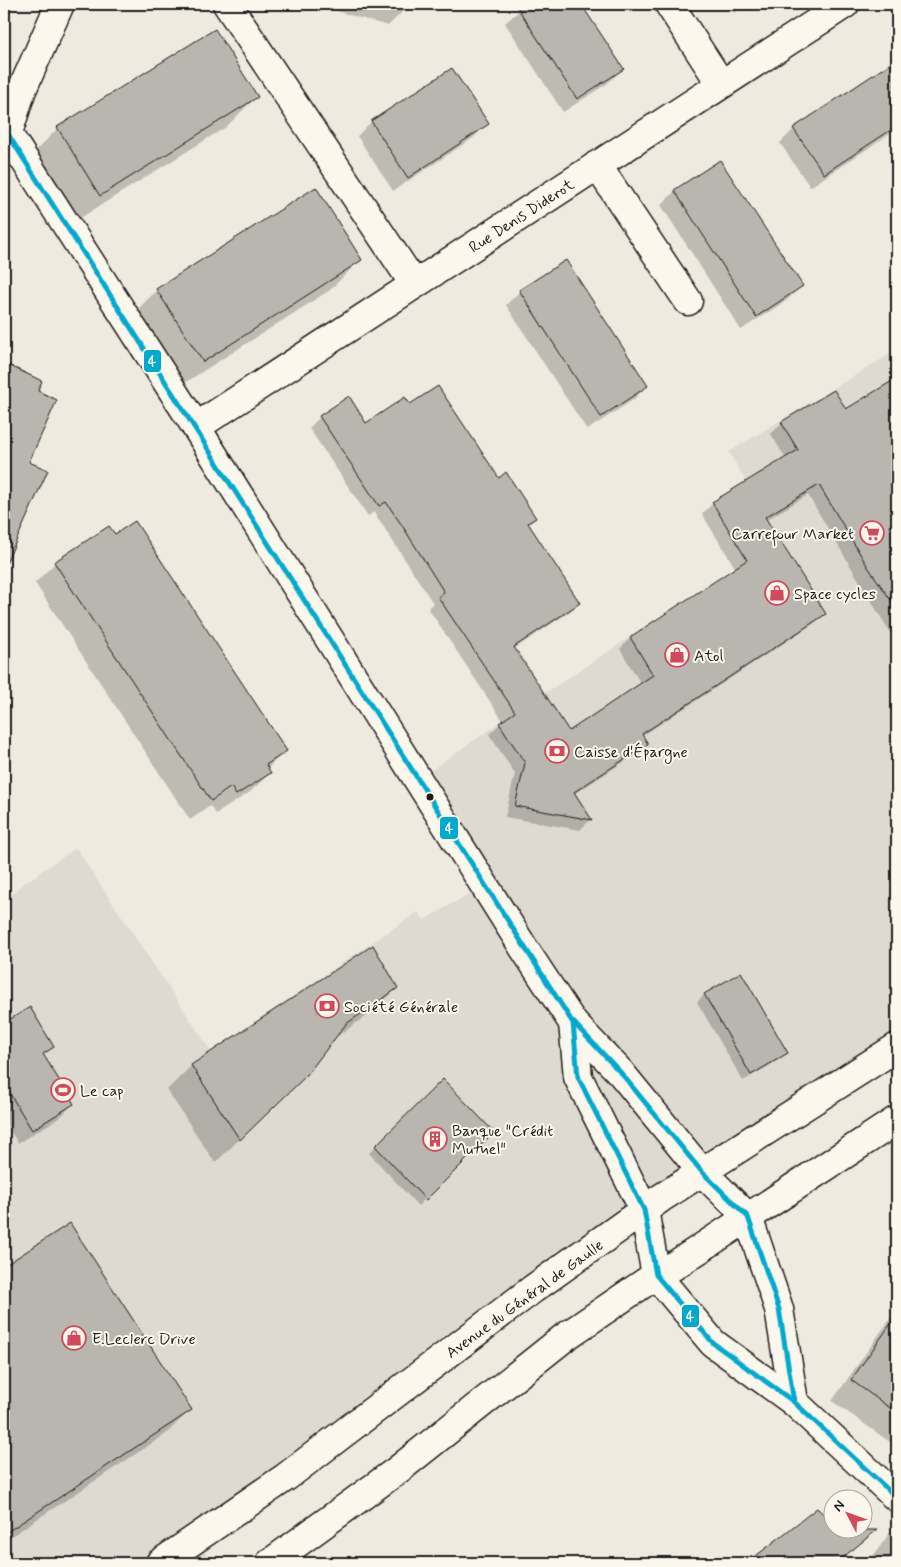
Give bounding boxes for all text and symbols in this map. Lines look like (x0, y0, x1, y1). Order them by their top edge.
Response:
street label: Rue Denis Diderot (465, 174, 579, 258)
line badge: 4 (143, 349, 162, 373)
text: 4 (148, 353, 157, 371)
supermarket icon: Carrefour Market (859, 520, 885, 546)
place label: Carrefour Market (731, 524, 854, 547)
shop icon: Space cycles (764, 580, 790, 606)
place label: Space cycles (794, 584, 876, 605)
shop icon: Atol (664, 642, 690, 668)
place label: Atol (694, 646, 724, 667)
bank icon: Caisse d'Épargne (544, 738, 570, 764)
place label: Caisse d'Épargne (574, 742, 688, 764)
unlabelled marker (425, 792, 435, 802)
line badge: 4 (439, 816, 459, 840)
text: 4 (445, 820, 454, 838)
bank icon: Société Générale (314, 993, 340, 1019)
place label: Société Générale (344, 997, 458, 1018)
sports icon: Le cap (50, 1077, 76, 1103)
place label: Le cap (80, 1081, 124, 1102)
place label: Banque "Crédit Mutuel" (452, 1121, 553, 1160)
building icon: Banque "Crédit Mutuel" (422, 1126, 448, 1152)
street label: Avenue du Général de Gaulle (442, 1235, 608, 1364)
line badge: 4 (681, 1304, 700, 1328)
text: 4 (686, 1308, 695, 1326)
shop icon: E.Leclerc Drive (61, 1325, 87, 1351)
place label: E.Leclerc Drive (92, 1329, 196, 1350)
north arrow (824, 1490, 874, 1540)
text: N (829, 1497, 849, 1516)

